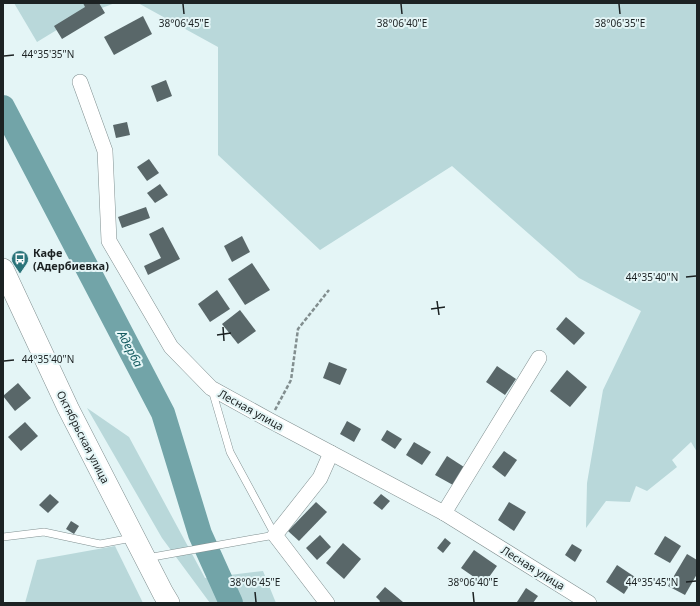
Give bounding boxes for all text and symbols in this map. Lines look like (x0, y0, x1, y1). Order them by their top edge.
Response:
text: 38°06'45"E (159, 16, 209, 30)
text: 38°06'40"E (377, 16, 427, 30)
text: 38°06'35"E (595, 16, 645, 30)
text: 44°35'35"N (22, 47, 74, 61)
place label: Кафе (Адербиевка) (33, 245, 109, 273)
bus stop icon: Кафе (Адербиевка) (10, 249, 30, 274)
text: 44°35'40"N (626, 270, 678, 284)
water label: Адерба (113, 326, 147, 370)
text: 44°35'40"N (22, 352, 74, 366)
street label: Лесная улица (216, 385, 287, 434)
street label: Октябрьская улица (53, 388, 113, 486)
street label: Лесная улица (499, 542, 568, 593)
text: 38°06'45"E (230, 575, 280, 589)
text: 38°06'40"E (448, 575, 498, 589)
text: 44°35'45"N (626, 575, 678, 589)

